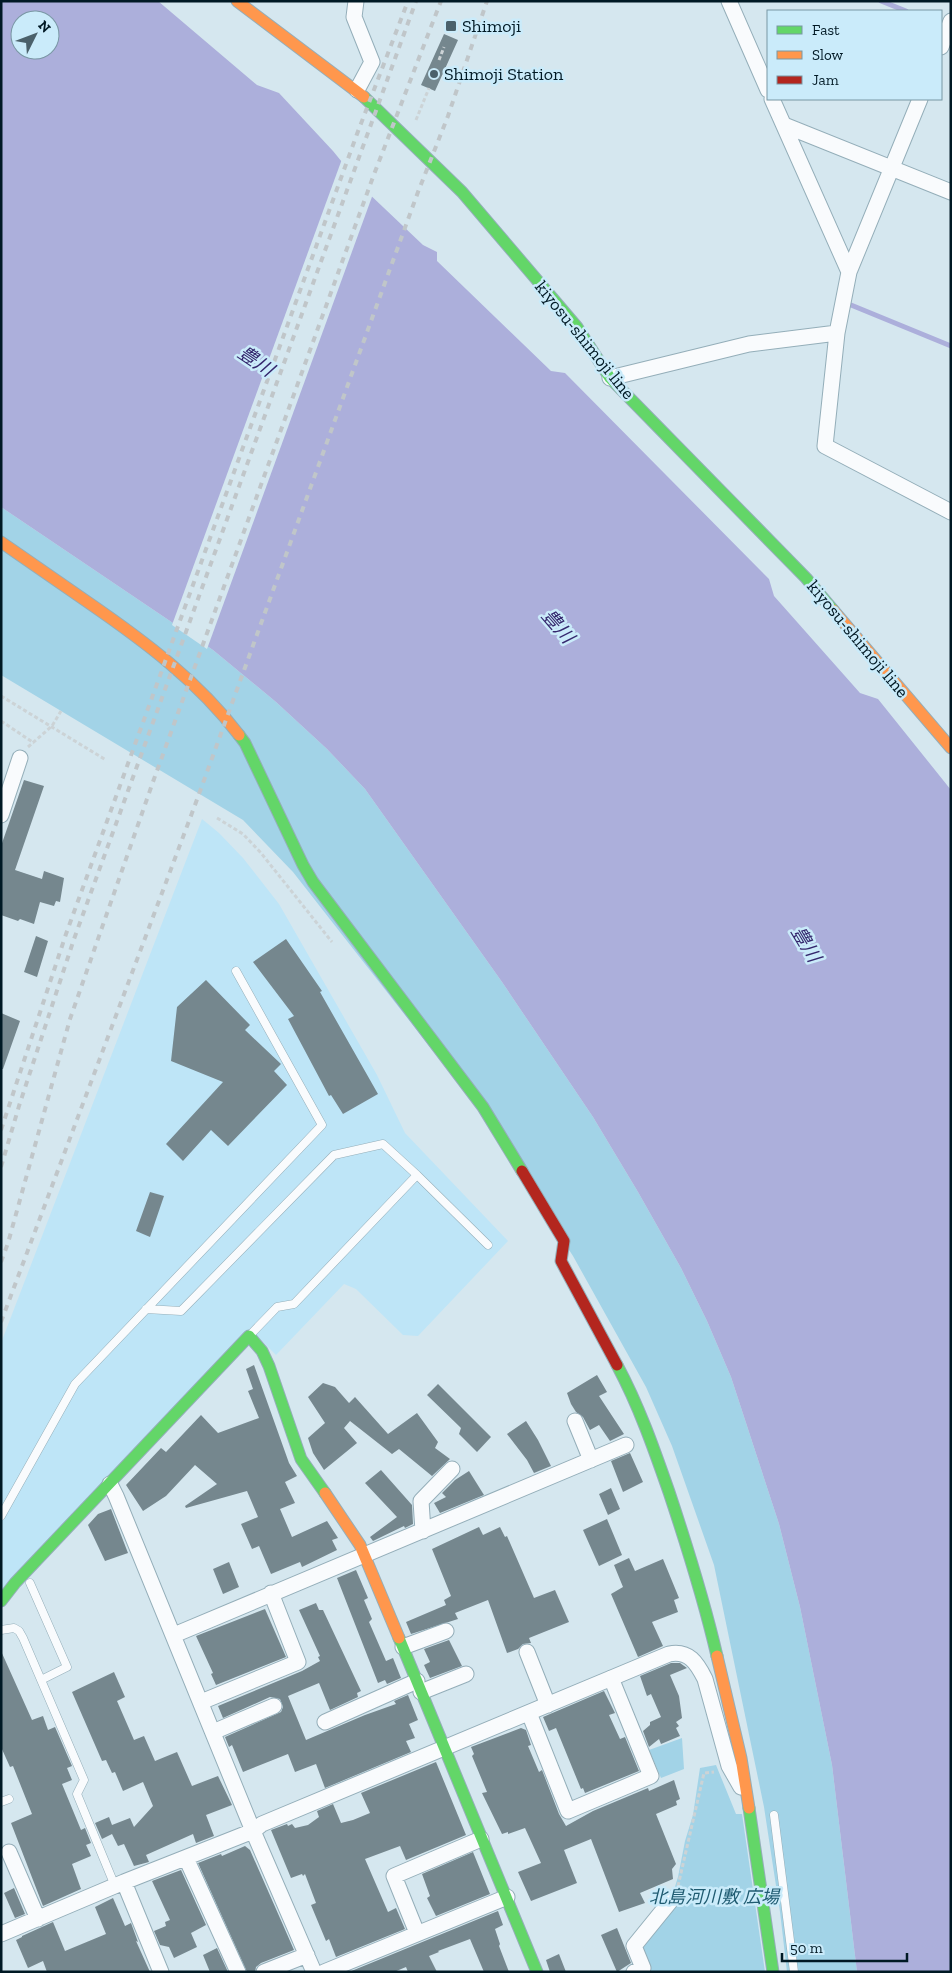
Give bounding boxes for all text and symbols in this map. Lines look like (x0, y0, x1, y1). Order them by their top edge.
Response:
north arrow (10, 10, 60, 60)
legend (767, 10, 942, 100)
place label: Shimoji (462, 15, 521, 37)
text: N (34, 17, 54, 37)
marker: Shimoji (444, 19, 458, 33)
text: Fast (812, 21, 840, 39)
text: Slow (812, 46, 844, 64)
place label: Shimoji Station (444, 63, 564, 85)
marker: Shimoji Station (428, 68, 440, 80)
text: Jam (812, 71, 839, 89)
street label: kiyosu-shimoji line (530, 276, 640, 404)
water label: 豊川 (234, 341, 280, 382)
street label: kiyosu-shimoji line (803, 576, 913, 702)
water label: 豊川 (537, 604, 580, 649)
water label: 豊川 (786, 922, 827, 968)
park label: 北島河川敷 広場 (649, 1886, 781, 1908)
scale bar (782, 1930, 907, 1962)
text: 50 m (790, 1939, 823, 1957)

